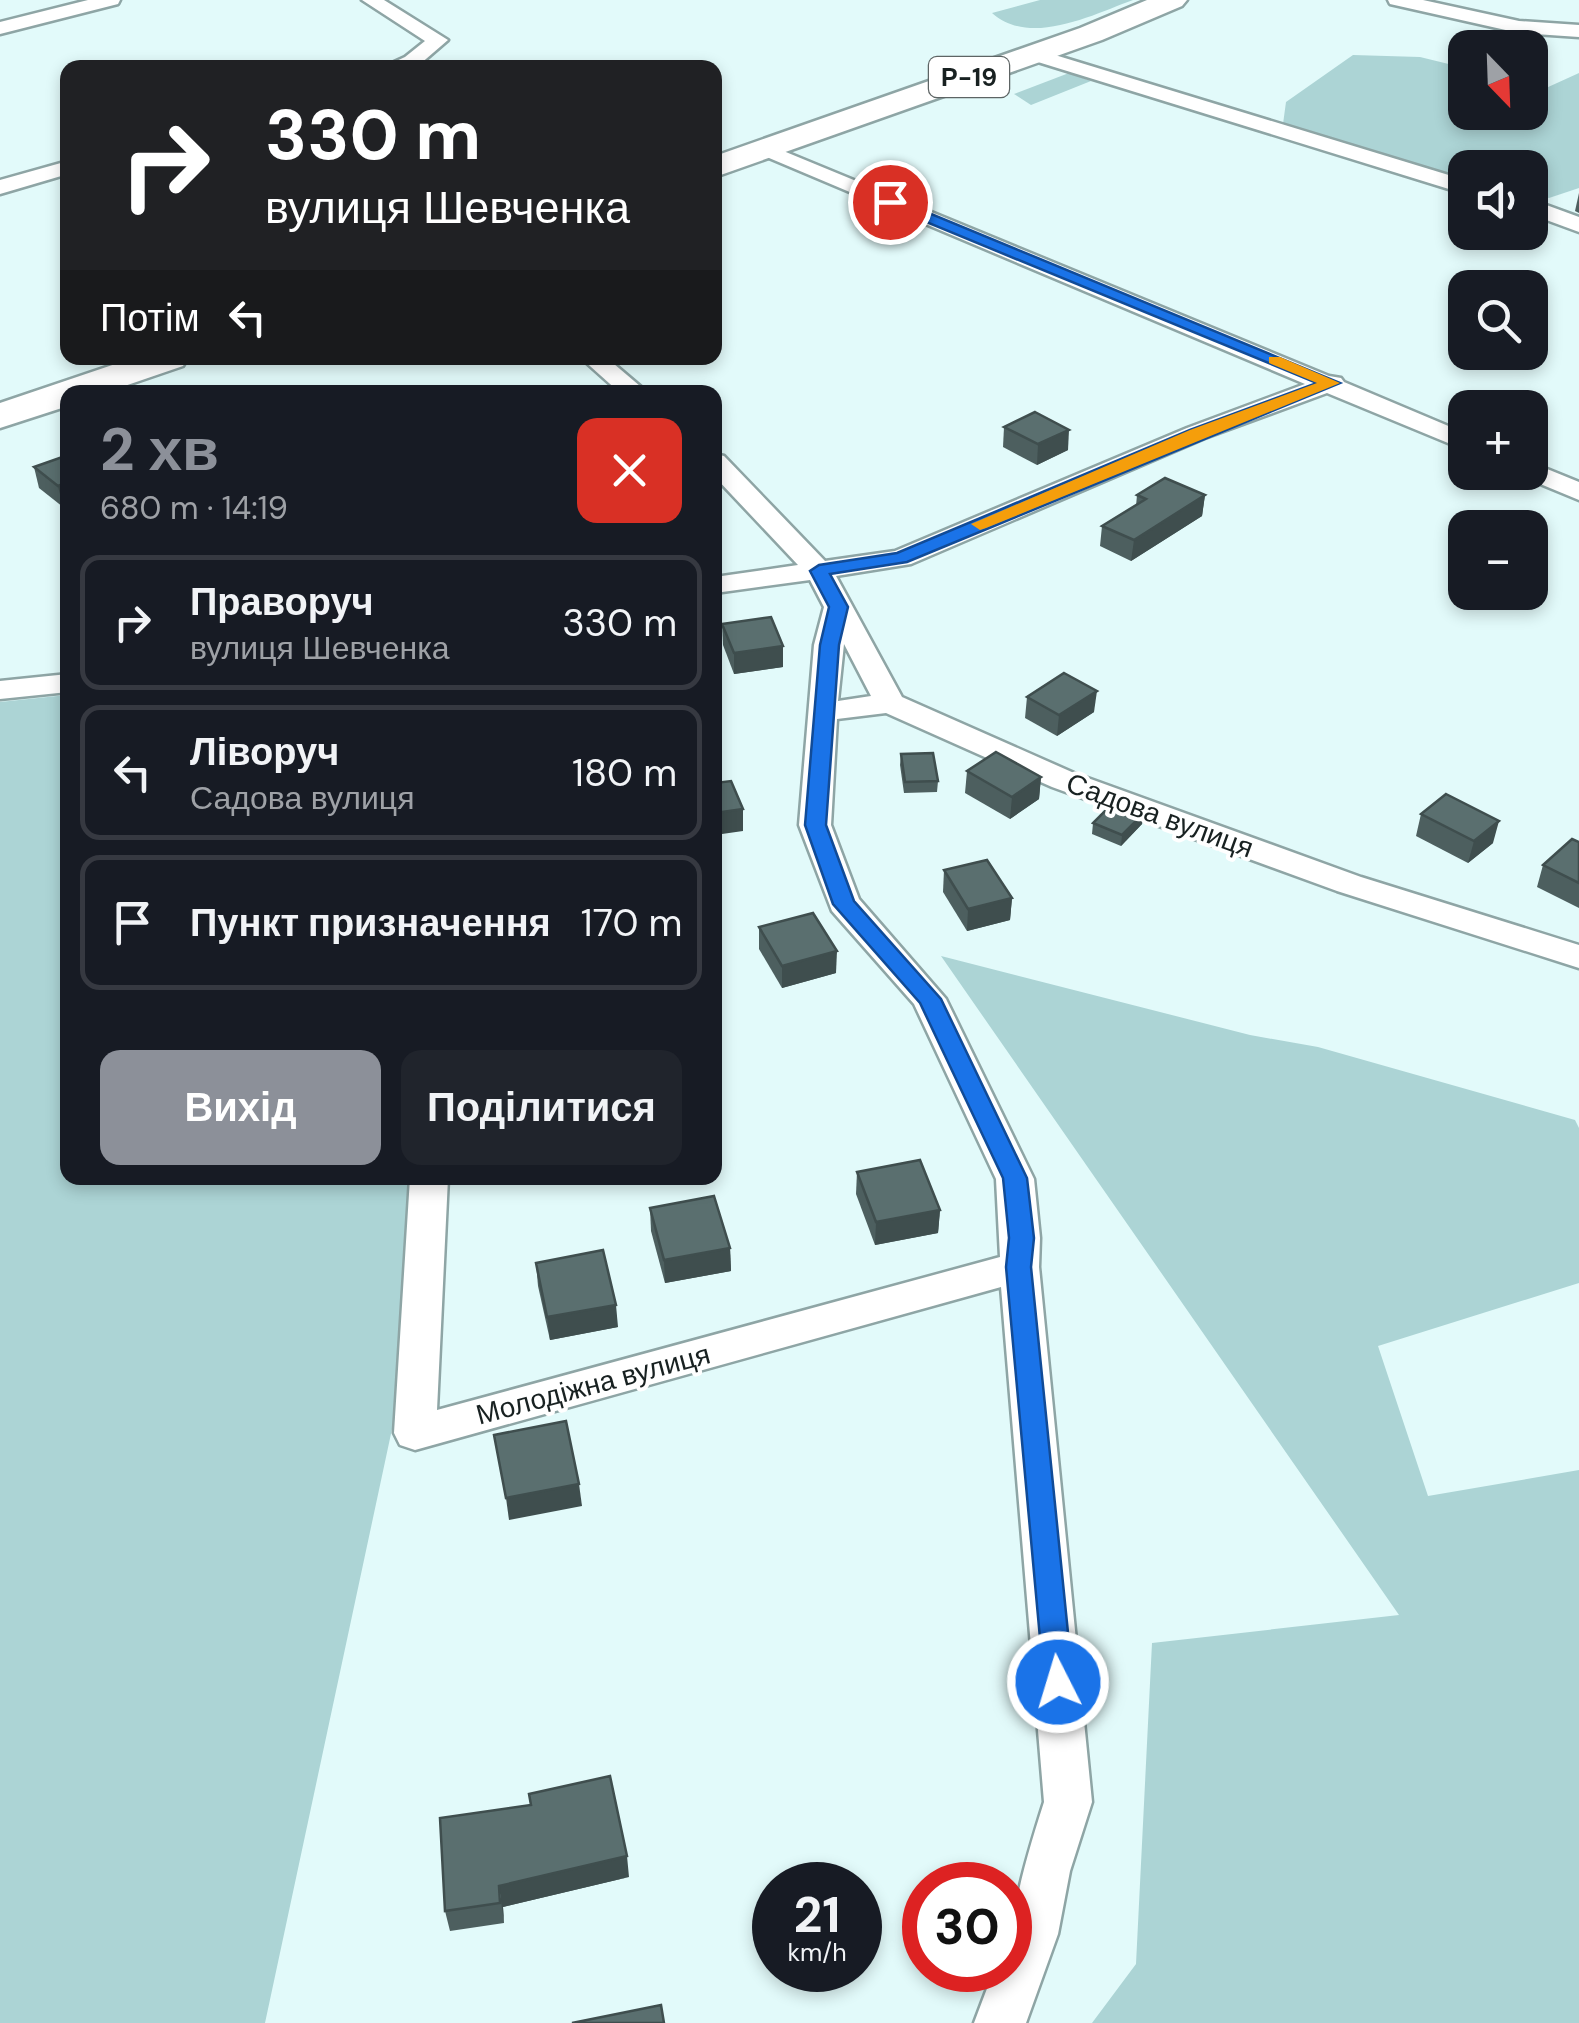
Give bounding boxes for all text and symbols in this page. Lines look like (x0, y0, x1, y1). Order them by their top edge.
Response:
north arrow (1448, 30, 1548, 130)
map controls (1448, 30, 1548, 610)
road number: Р-19 (929, 57, 1009, 97)
text: 330 m (265, 90, 481, 181)
icon: right (100, 100, 230, 230)
button: sound (1448, 150, 1548, 250)
pin (848, 160, 933, 245)
icon: arrive (863, 175, 918, 230)
text: вулиця Шевченка (265, 178, 630, 237)
button: search (1448, 270, 1548, 370)
icon: left (220, 290, 275, 345)
text: Потім (100, 293, 200, 343)
button: + (1448, 390, 1548, 490)
text: 2 хв (100, 410, 219, 489)
button: close (577, 418, 682, 523)
text: 680 m · 14:19 (100, 487, 288, 529)
button: − (1448, 510, 1548, 610)
text: Праворуч (190, 577, 374, 627)
icon: right (105, 595, 160, 650)
text: 330 m (562, 598, 677, 648)
text: вулиця Шевченка (190, 627, 450, 669)
text: Ліворуч (190, 727, 339, 777)
icon: left (105, 745, 160, 800)
text: 180 m (572, 748, 677, 798)
street label: Садова вулиця (1061, 764, 1258, 866)
text: Садова вулиця (190, 777, 414, 819)
icon: arrive (105, 895, 160, 950)
text: Пункт призначення (190, 898, 551, 948)
text: 170 m (581, 898, 682, 948)
button: Вихід (100, 1050, 381, 1165)
button: Поділитися (401, 1050, 682, 1165)
street label: Молодіжна вулиця (472, 1335, 714, 1434)
position arrow (1006, 1630, 1110, 1734)
speed limit sign: 30 (902, 1862, 1032, 1992)
text: 21 (793, 1882, 841, 1948)
text: km/h (787, 1936, 847, 1969)

